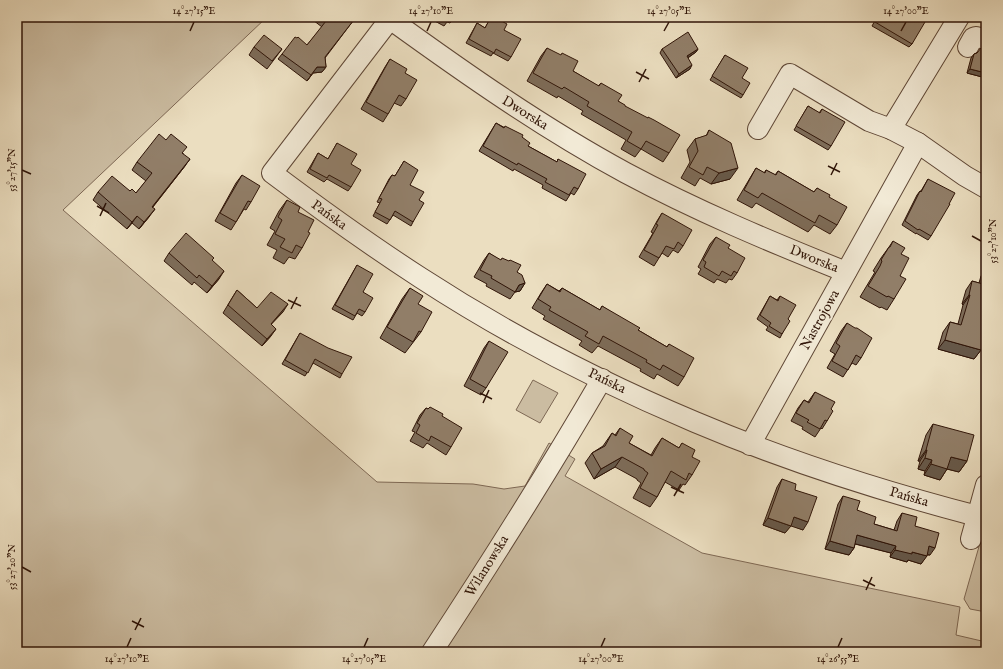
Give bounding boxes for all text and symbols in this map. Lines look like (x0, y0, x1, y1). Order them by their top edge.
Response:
text: 14°27'15"E (172, 5, 216, 18)
text: 14°27'10"E (409, 5, 453, 18)
text: 14°27'05"E (647, 5, 691, 18)
text: 14°27'00"E (883, 5, 929, 18)
street label: Dworska (498, 92, 552, 135)
text: 53°27'15"N (6, 148, 19, 192)
street label: Pańska (308, 196, 351, 235)
text: 53°27'10"N (987, 218, 1000, 263)
street label: Dworska (787, 241, 842, 277)
street label: Nastrojowa (796, 286, 844, 353)
street label: Pańska (585, 364, 630, 398)
street label: Pańska (887, 483, 932, 511)
street label: Wilanowska (461, 531, 514, 600)
text: 53°27'20"N (6, 544, 19, 590)
text: 14°27'10"E (105, 653, 149, 666)
text: 14°27'05"E (342, 653, 386, 666)
text: 14°27'00"E (578, 653, 624, 666)
text: 14°26'55"E (817, 653, 859, 666)

